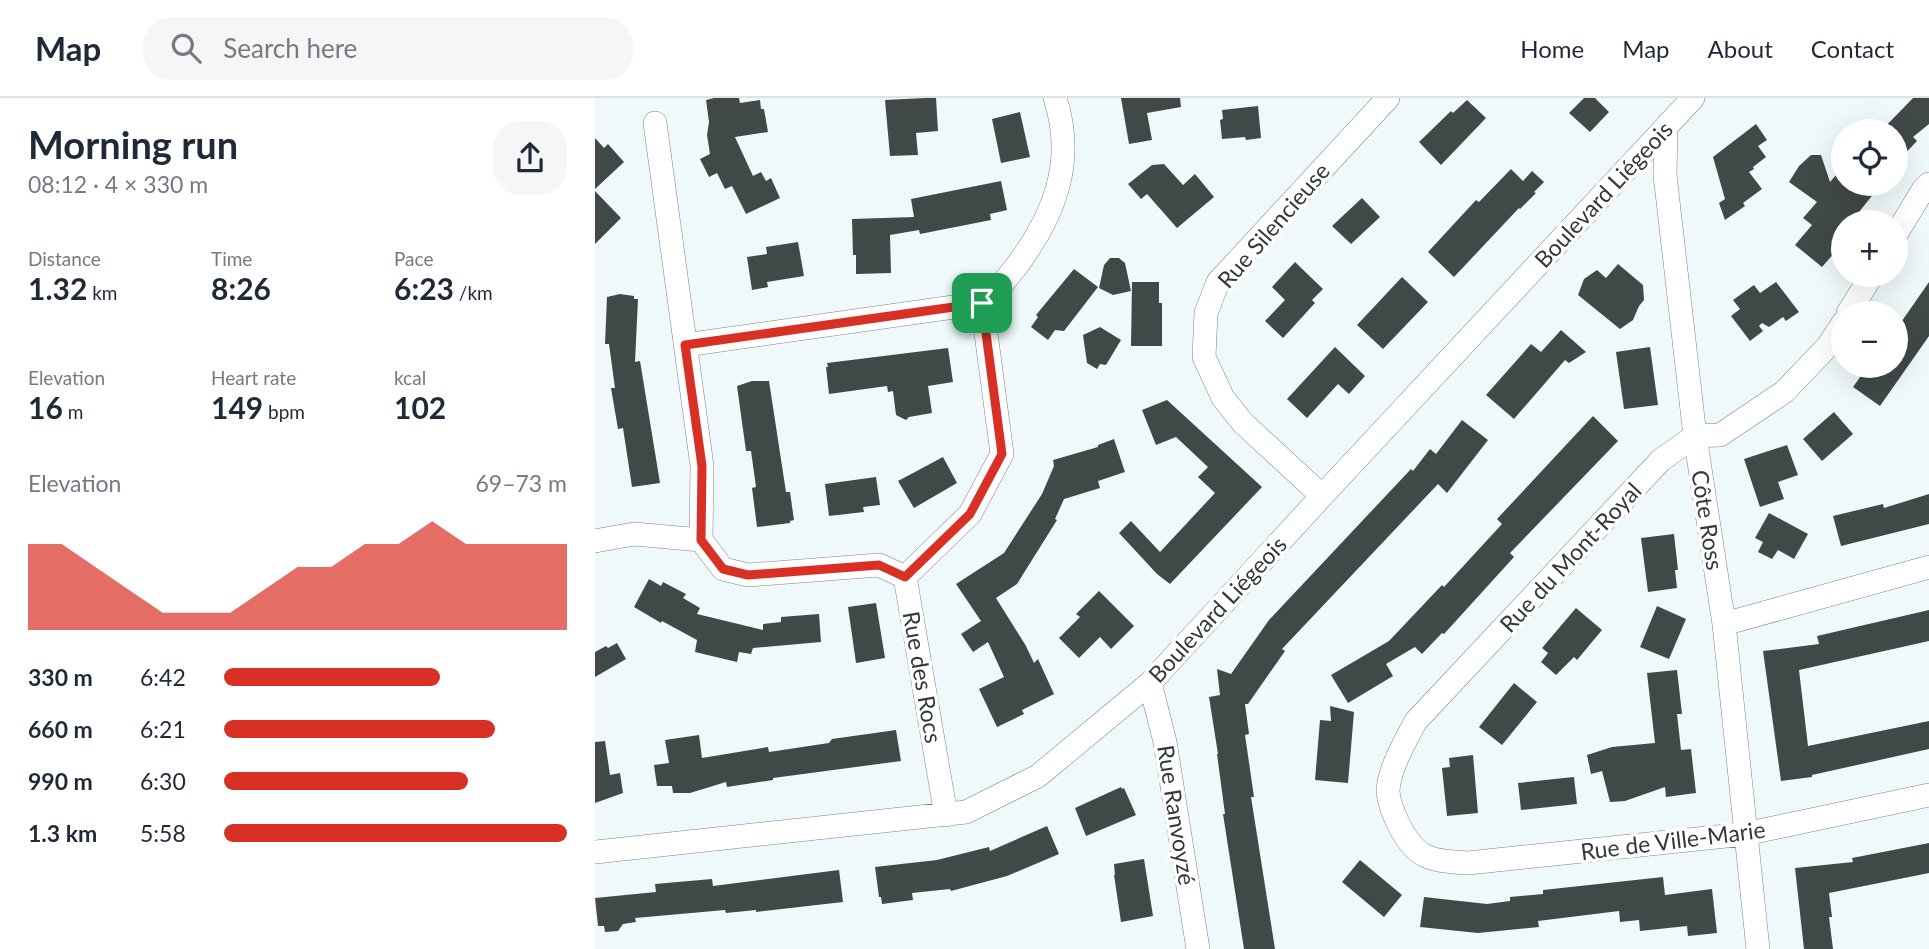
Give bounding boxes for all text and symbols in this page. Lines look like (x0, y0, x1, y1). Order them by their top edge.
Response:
search box (143, 17, 633, 80)
text: Map (35, 28, 101, 68)
icon: search (167, 29, 205, 67)
text: Search here (223, 32, 357, 64)
text: Home (1520, 34, 1584, 63)
text: Map (1622, 34, 1670, 63)
text: About (1708, 34, 1773, 63)
text: Contact (1811, 34, 1894, 63)
street label: Boulevard Liégeois (1528, 115, 1678, 273)
map controls (1831, 119, 1908, 378)
button: locate (1831, 119, 1908, 196)
text: Morning run (28, 121, 238, 167)
button: share (493, 121, 567, 195)
street label: Rue Silencieuse (1211, 157, 1335, 293)
text: 08:12 · 4 × 330 m (28, 170, 208, 198)
button: + (1831, 210, 1908, 287)
text: Distance (28, 247, 101, 270)
text: Time (211, 247, 252, 270)
text: Pace (394, 247, 433, 270)
text: 1.32 (28, 270, 87, 306)
text: 8:26 (211, 270, 271, 306)
text: 6:23 (394, 270, 454, 306)
pin (952, 273, 1012, 333)
text: km (87, 281, 117, 304)
text: /km (454, 281, 493, 304)
icon: arrive (963, 284, 1001, 322)
button: − (1831, 301, 1908, 378)
text: Elevation (28, 366, 105, 389)
text: Heart rate (211, 366, 296, 389)
text: kcal (394, 366, 426, 389)
text: 16 (28, 389, 63, 425)
text: 149 (211, 389, 263, 425)
text: 102 (394, 389, 446, 425)
text: m (63, 400, 83, 423)
text: bpm (263, 400, 305, 423)
street label: Côte Ross (1686, 468, 1730, 572)
text: Elevation (28, 469, 121, 497)
text: 69–73 m (475, 469, 567, 497)
street label: Rue du Mont-Royal (1493, 476, 1647, 638)
street label: Boulevard Liégeois (1142, 530, 1292, 688)
street label: Rue des Rocs (898, 609, 948, 745)
text: 330 m (28, 663, 93, 691)
text: 6:42 (140, 663, 186, 691)
text: 660 m (28, 715, 93, 743)
text: 6:21 (140, 715, 186, 743)
street label: Rue Ranvoyzé (1152, 743, 1202, 887)
text: 990 m (28, 767, 93, 795)
text: 6:30 (140, 767, 186, 795)
street label: Rue de Ville-Marie (1579, 815, 1767, 865)
text: 1.3 km (28, 819, 97, 847)
text: 5:58 (140, 819, 186, 847)

